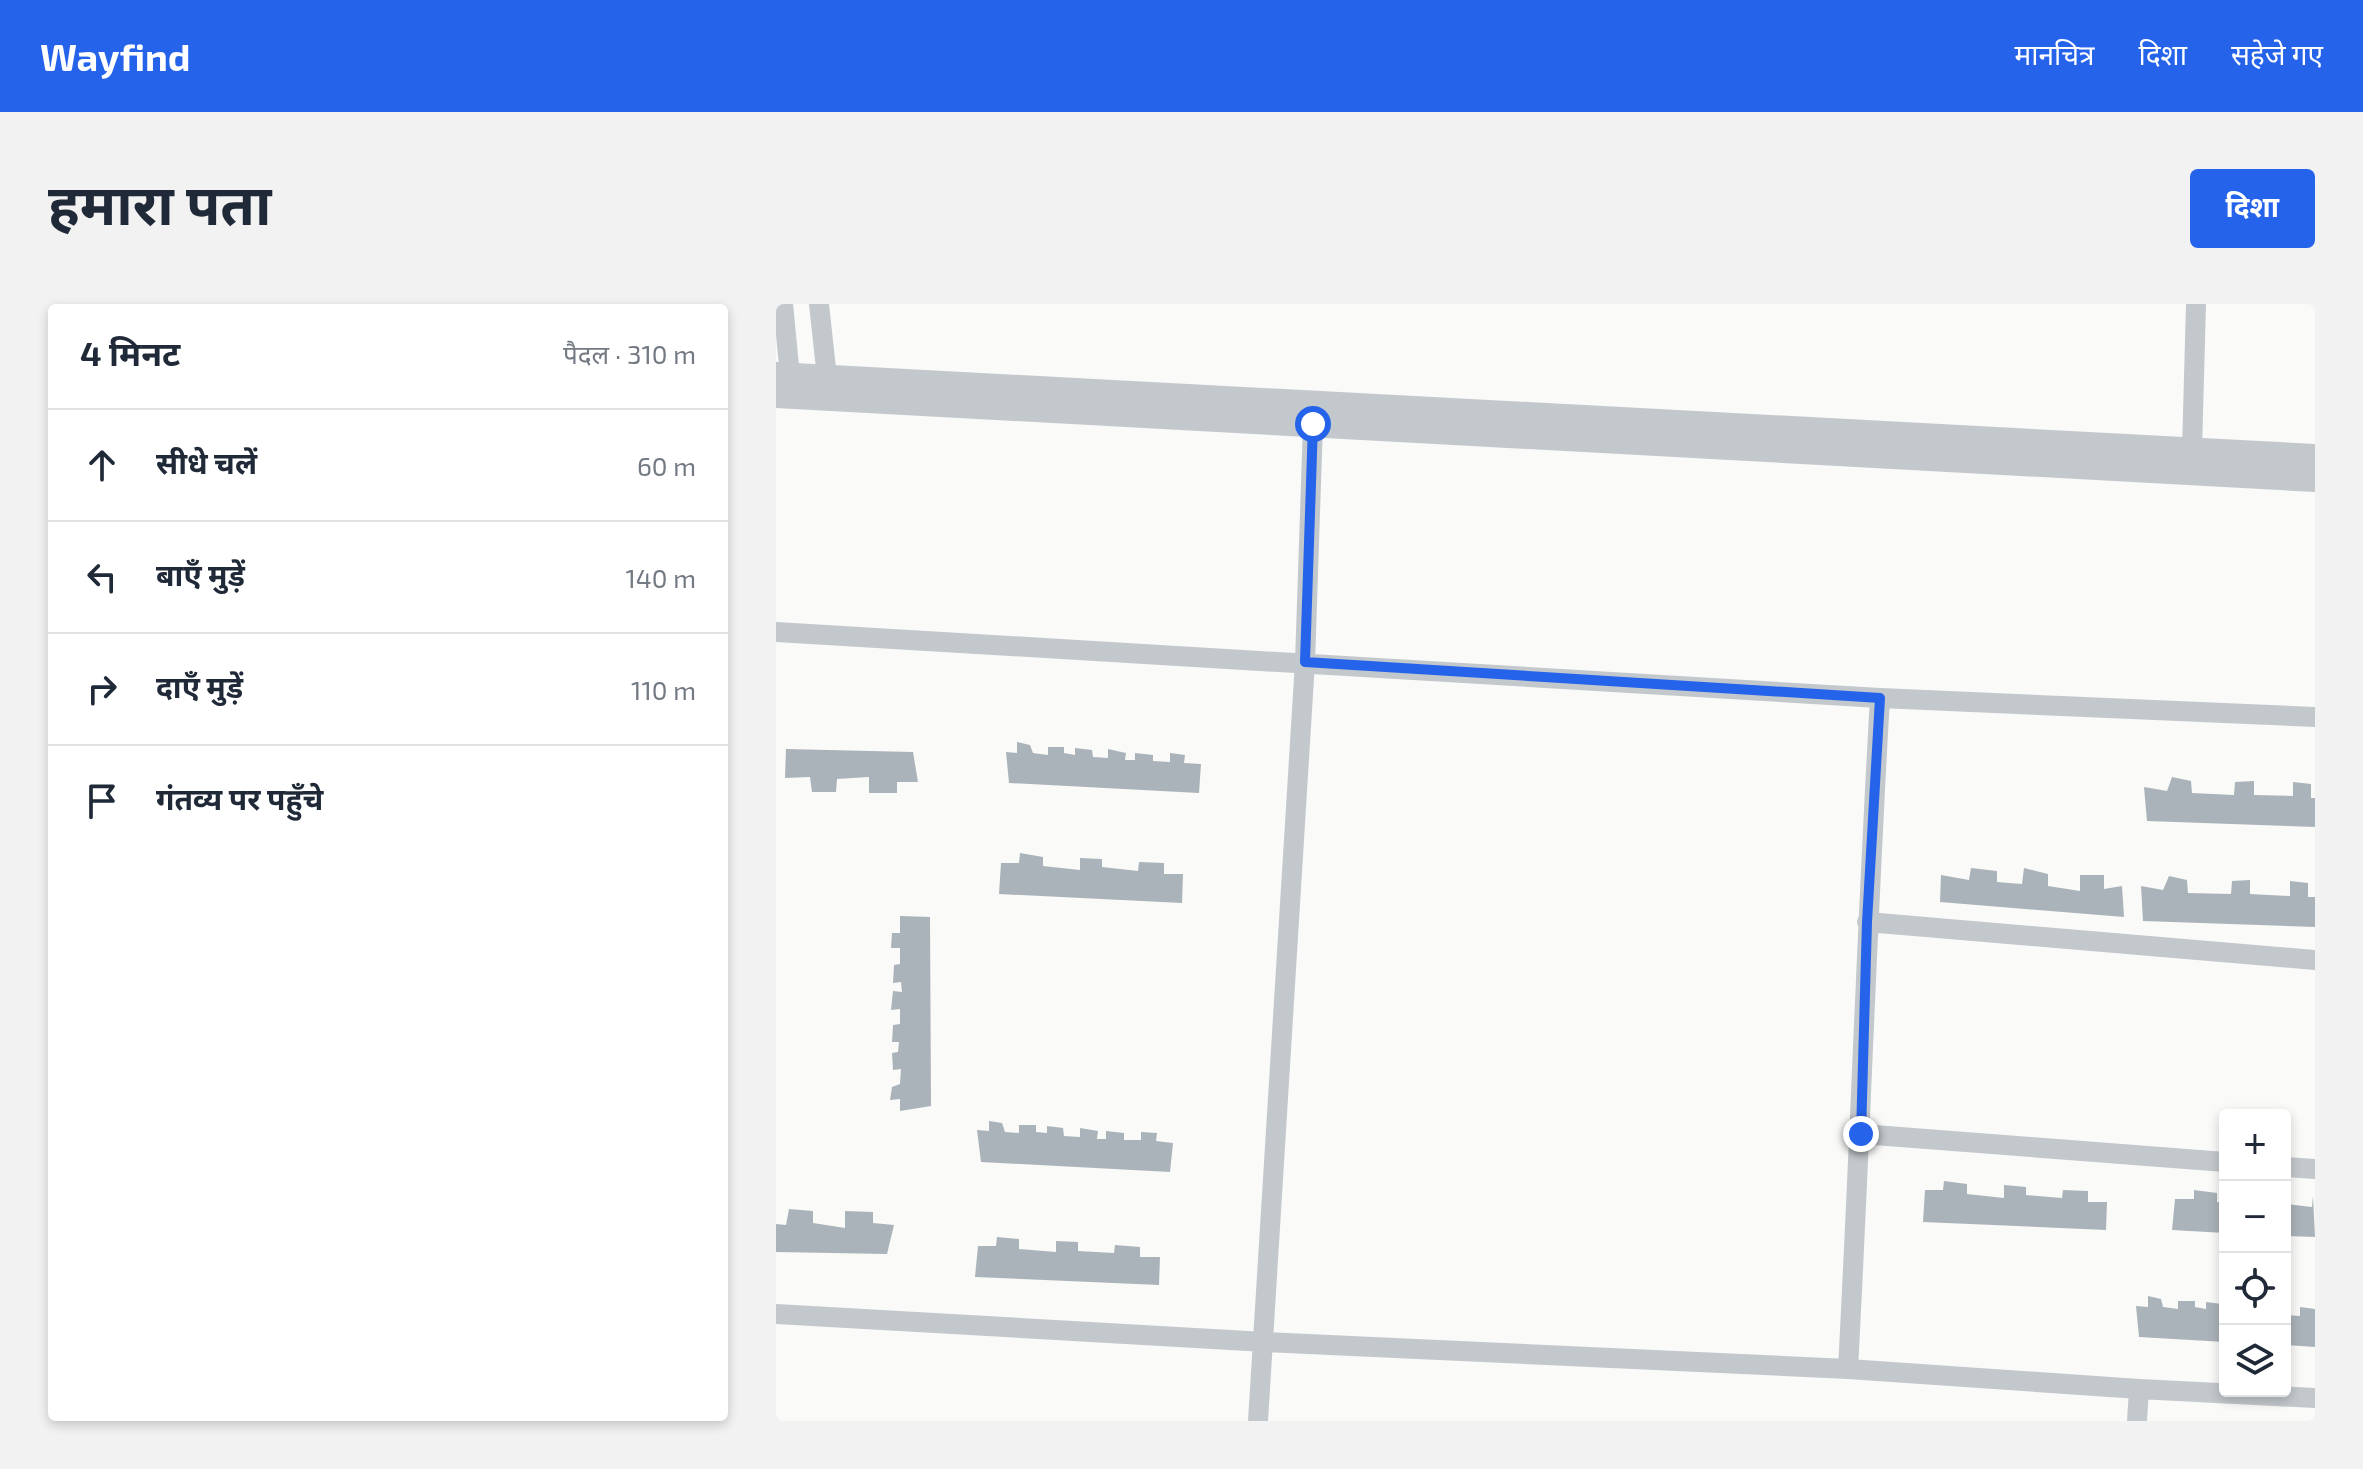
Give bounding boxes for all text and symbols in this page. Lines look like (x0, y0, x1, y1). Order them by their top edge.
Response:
text: Wayfind (40, 33, 191, 79)
text: मानचित्र (2014, 37, 2095, 71)
text: दिशा (2139, 37, 2187, 71)
text: सहेजे गए (2231, 37, 2323, 71)
text: हमारा पता (48, 169, 272, 236)
button: दिशा (2190, 169, 2315, 248)
text: 4 मिनट (80, 332, 180, 373)
text: पैदल · 310 m (563, 338, 696, 369)
route start (1295, 406, 1331, 442)
icon: ahead (80, 443, 124, 487)
text: सीधे चलें (156, 444, 257, 480)
text: 60 m (637, 450, 696, 481)
icon: left (80, 555, 124, 599)
text: बाएँ मुड़ें (156, 556, 245, 592)
text: 140 m (625, 562, 696, 593)
icon: right (80, 667, 124, 711)
text: दाएँ मुड़ें (156, 668, 243, 704)
text: 110 m (631, 674, 696, 705)
icon: arrive (80, 779, 124, 823)
text: गंतव्य पर पहुँचे (156, 780, 323, 816)
map controls (2219, 1109, 2291, 1397)
button: + (2219, 1109, 2291, 1181)
route end (1843, 1116, 1879, 1152)
button: − (2219, 1181, 2291, 1253)
button: locate (2219, 1253, 2291, 1325)
button: layers (2219, 1325, 2291, 1397)

